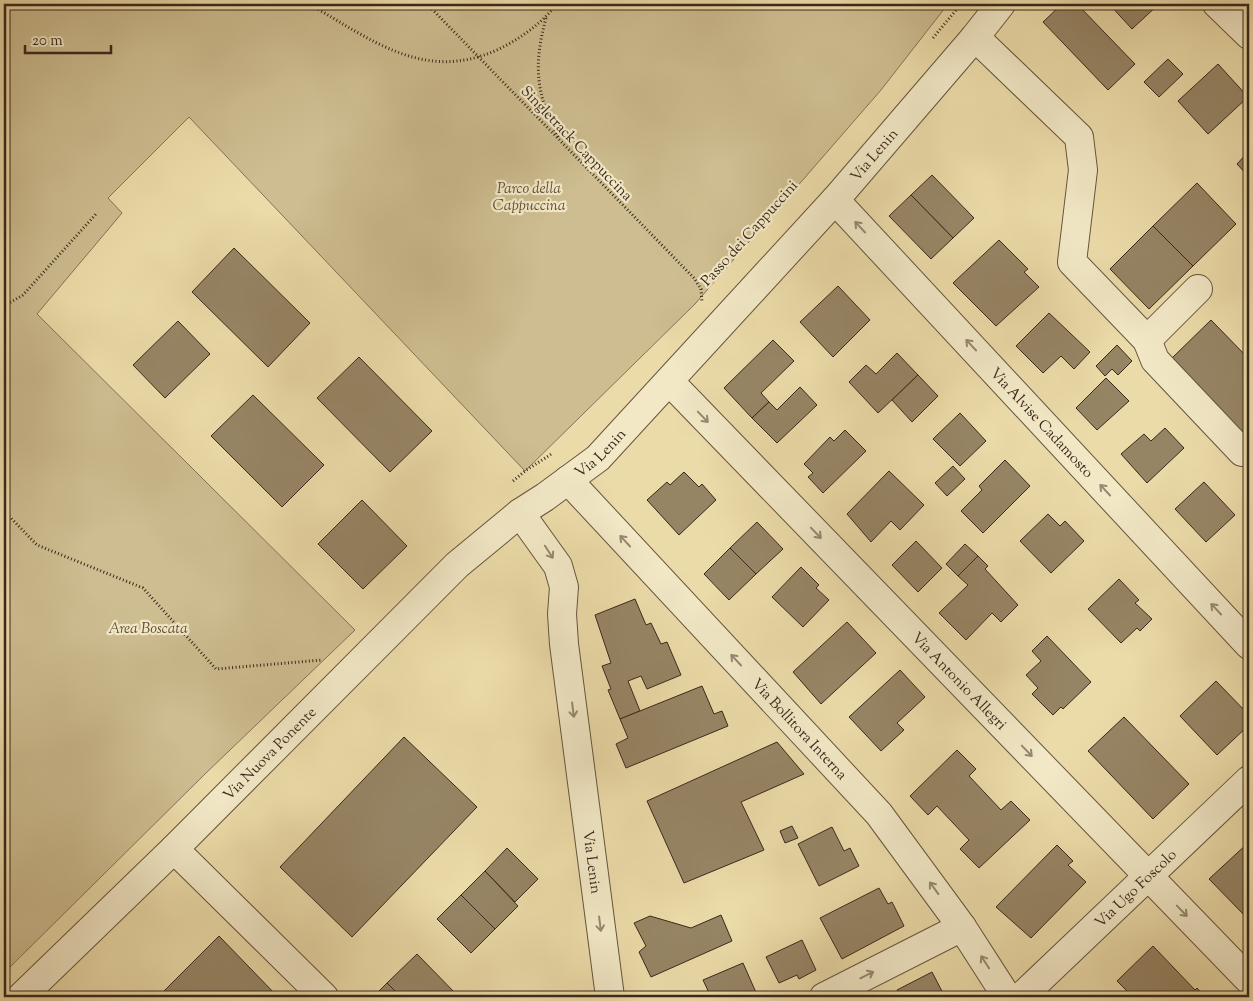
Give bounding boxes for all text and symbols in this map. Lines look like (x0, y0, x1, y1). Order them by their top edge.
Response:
scale bar (25, 22, 111, 54)
text: 20 m (32, 31, 63, 52)
street label: Singletrack Cappuccina (515, 82, 637, 206)
street label: Via Lenin (846, 125, 904, 187)
street label: Passo dei Cappuccini (697, 176, 803, 292)
park label: Parco della Cappuccina (493, 179, 566, 217)
one-way arrow (854, 220, 866, 233)
one-way arrow (965, 339, 977, 352)
street label: Via Alvise Cadamosto (984, 364, 1098, 483)
one-way arrow (697, 410, 709, 422)
street label: Via Lenin (571, 425, 632, 484)
one-way arrow (1099, 484, 1111, 496)
one-way arrow (810, 527, 822, 539)
one-way arrow (619, 535, 631, 547)
one-way arrow (544, 545, 554, 559)
one-way arrow (1210, 603, 1222, 615)
park label: Area Boscata (108, 619, 188, 640)
street label: Via Antonio Allegri (906, 628, 1011, 736)
one-way arrow (730, 654, 742, 666)
street label: Via Bollitora Interna (746, 674, 851, 785)
one-way arrow (568, 702, 578, 718)
street label: Via Nuova Ponente (219, 703, 322, 806)
one-way arrow (1021, 745, 1033, 757)
street label: Via Lenin (576, 829, 605, 895)
street label: Via Ugo Foscolo (1091, 845, 1182, 933)
one-way arrow (928, 882, 939, 895)
one-way arrow (1176, 905, 1188, 918)
one-way arrow (595, 915, 605, 931)
one-way arrow (979, 956, 989, 970)
one-way arrow (859, 970, 874, 979)

